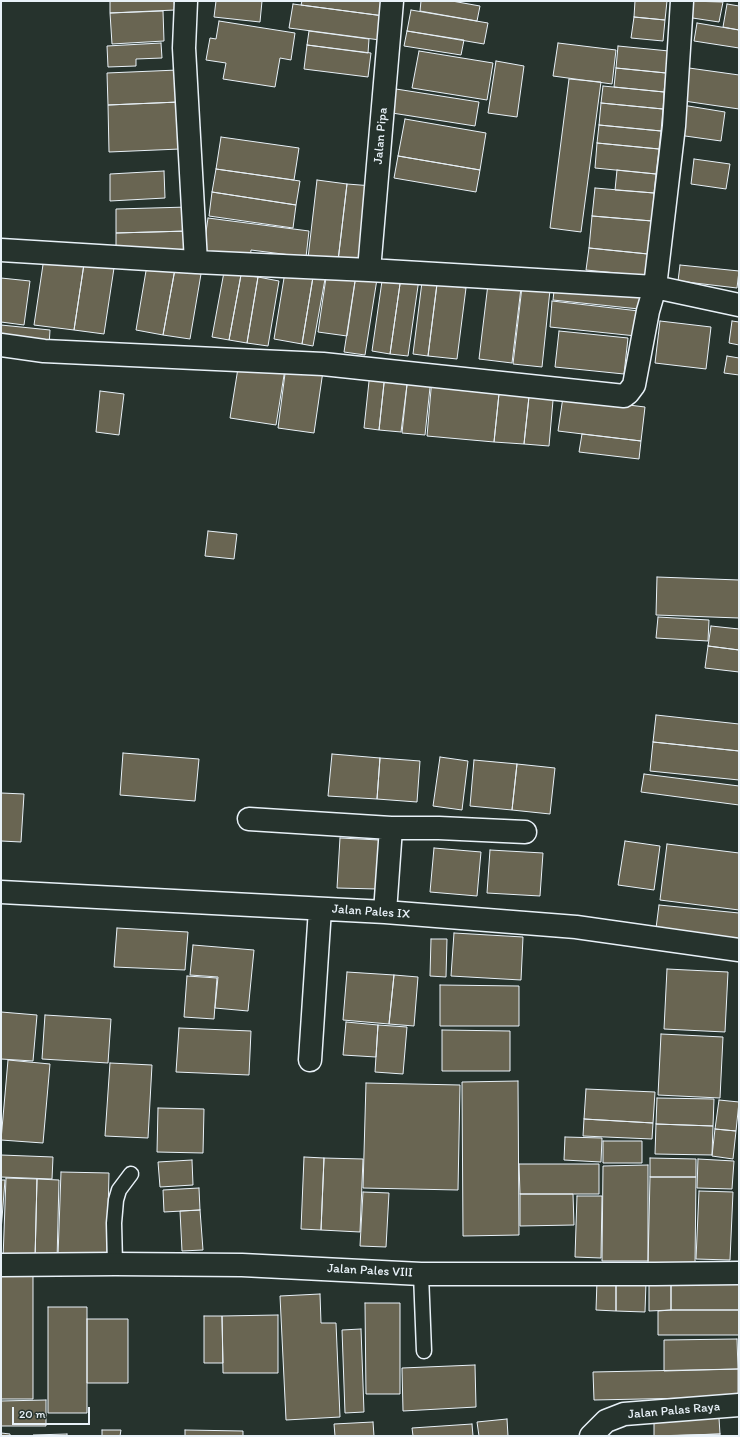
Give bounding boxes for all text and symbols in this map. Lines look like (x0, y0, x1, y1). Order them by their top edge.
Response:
street label: Jalan Pipa (371, 107, 391, 165)
street label: Jalan Pales IX (331, 901, 411, 923)
street label: Jalan Pales VIII (327, 1261, 413, 1281)
scale bar (14, 1399, 92, 1425)
street label: Jalan Palas Raya (627, 1399, 721, 1423)
text: 20 m (19, 1407, 46, 1421)

